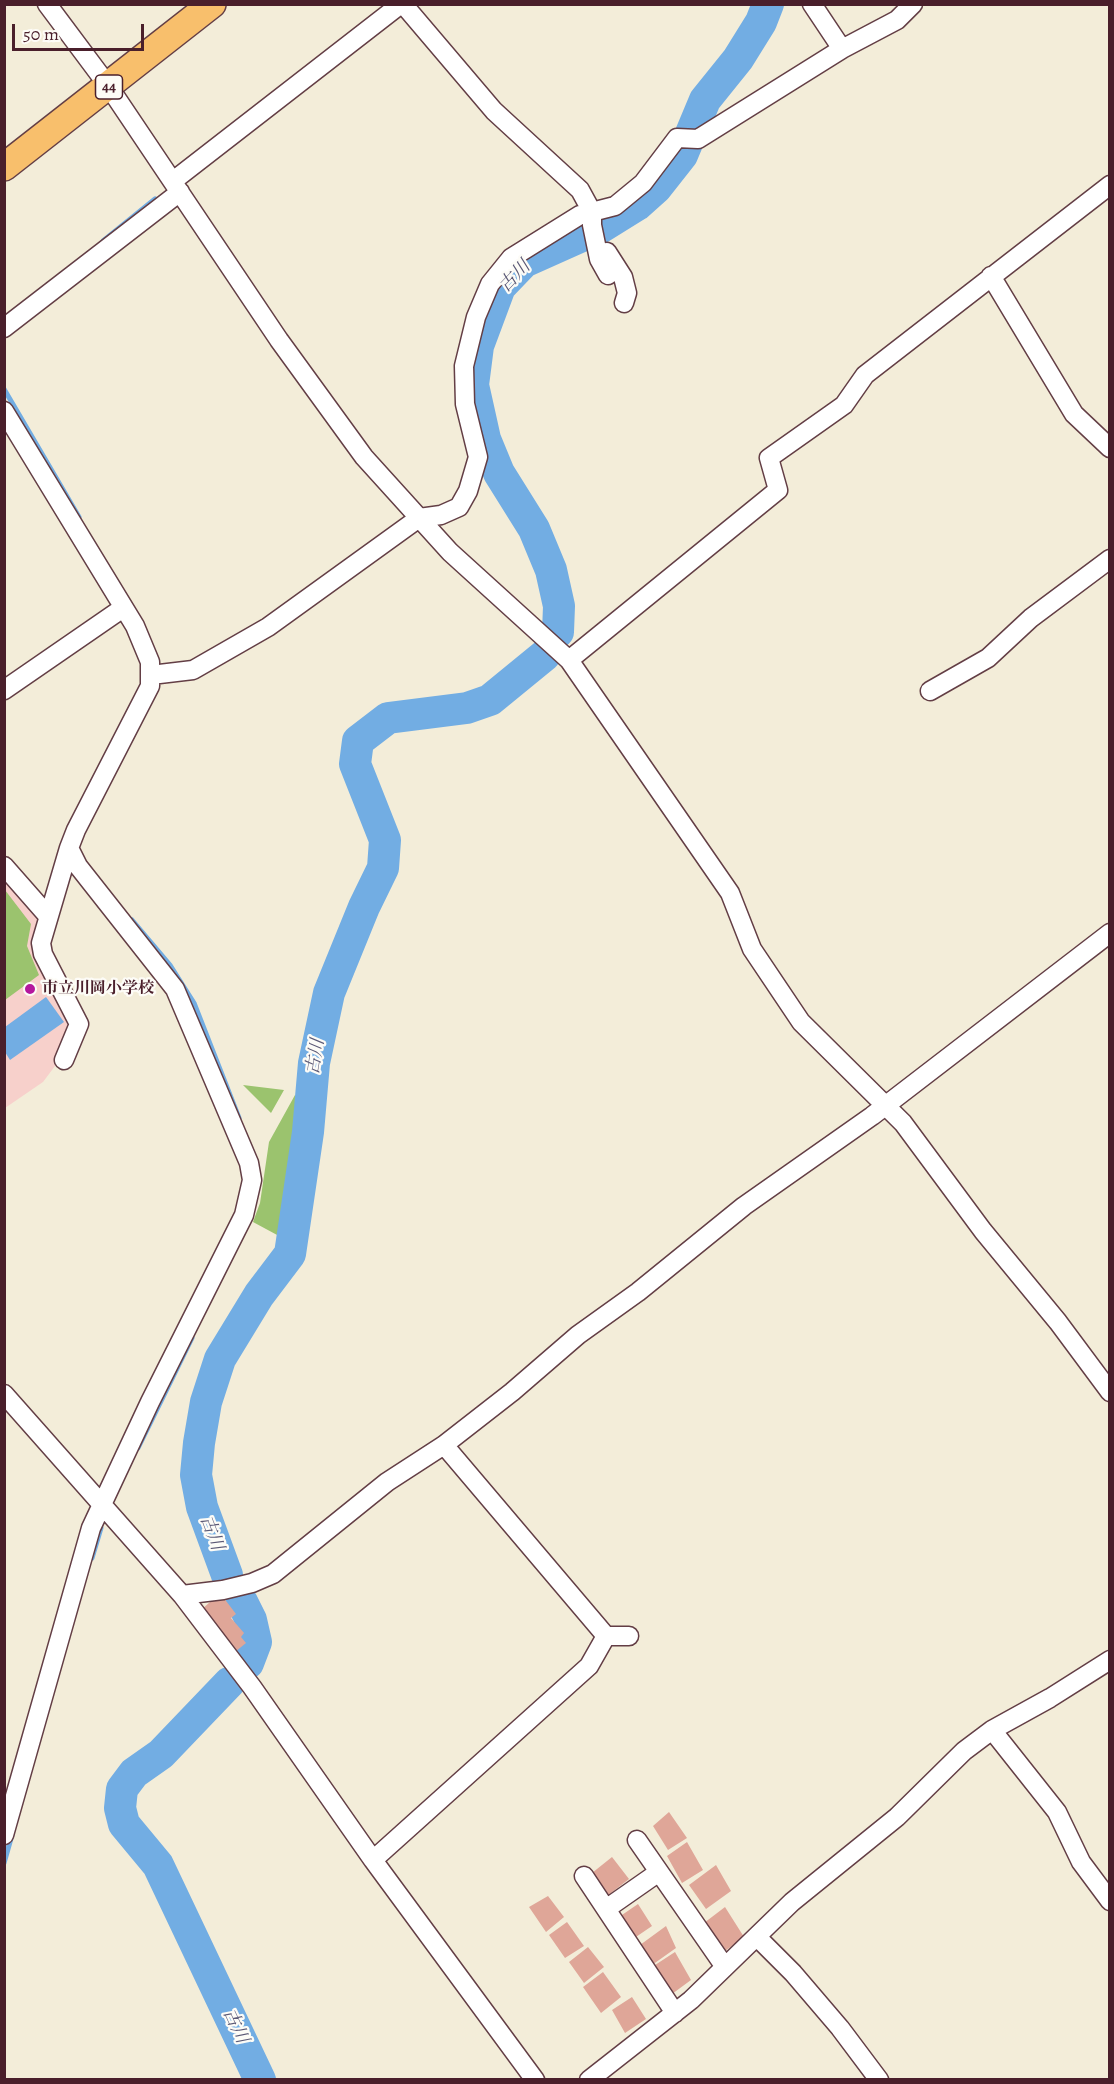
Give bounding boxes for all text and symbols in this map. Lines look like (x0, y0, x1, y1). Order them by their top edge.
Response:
scale bar (15, 12, 147, 50)
text: 50 m (23, 22, 59, 46)
road number: 44 (96, 75, 122, 99)
water label: 古川 (495, 257, 535, 297)
place label: 市立川岡小学校 (42, 979, 154, 999)
marker: 市立川岡小学校 (23, 982, 37, 996)
water label: 古川 (303, 1038, 329, 1076)
water label: 古川 (194, 1512, 228, 1554)
water label: 古川 (218, 2005, 252, 2047)

